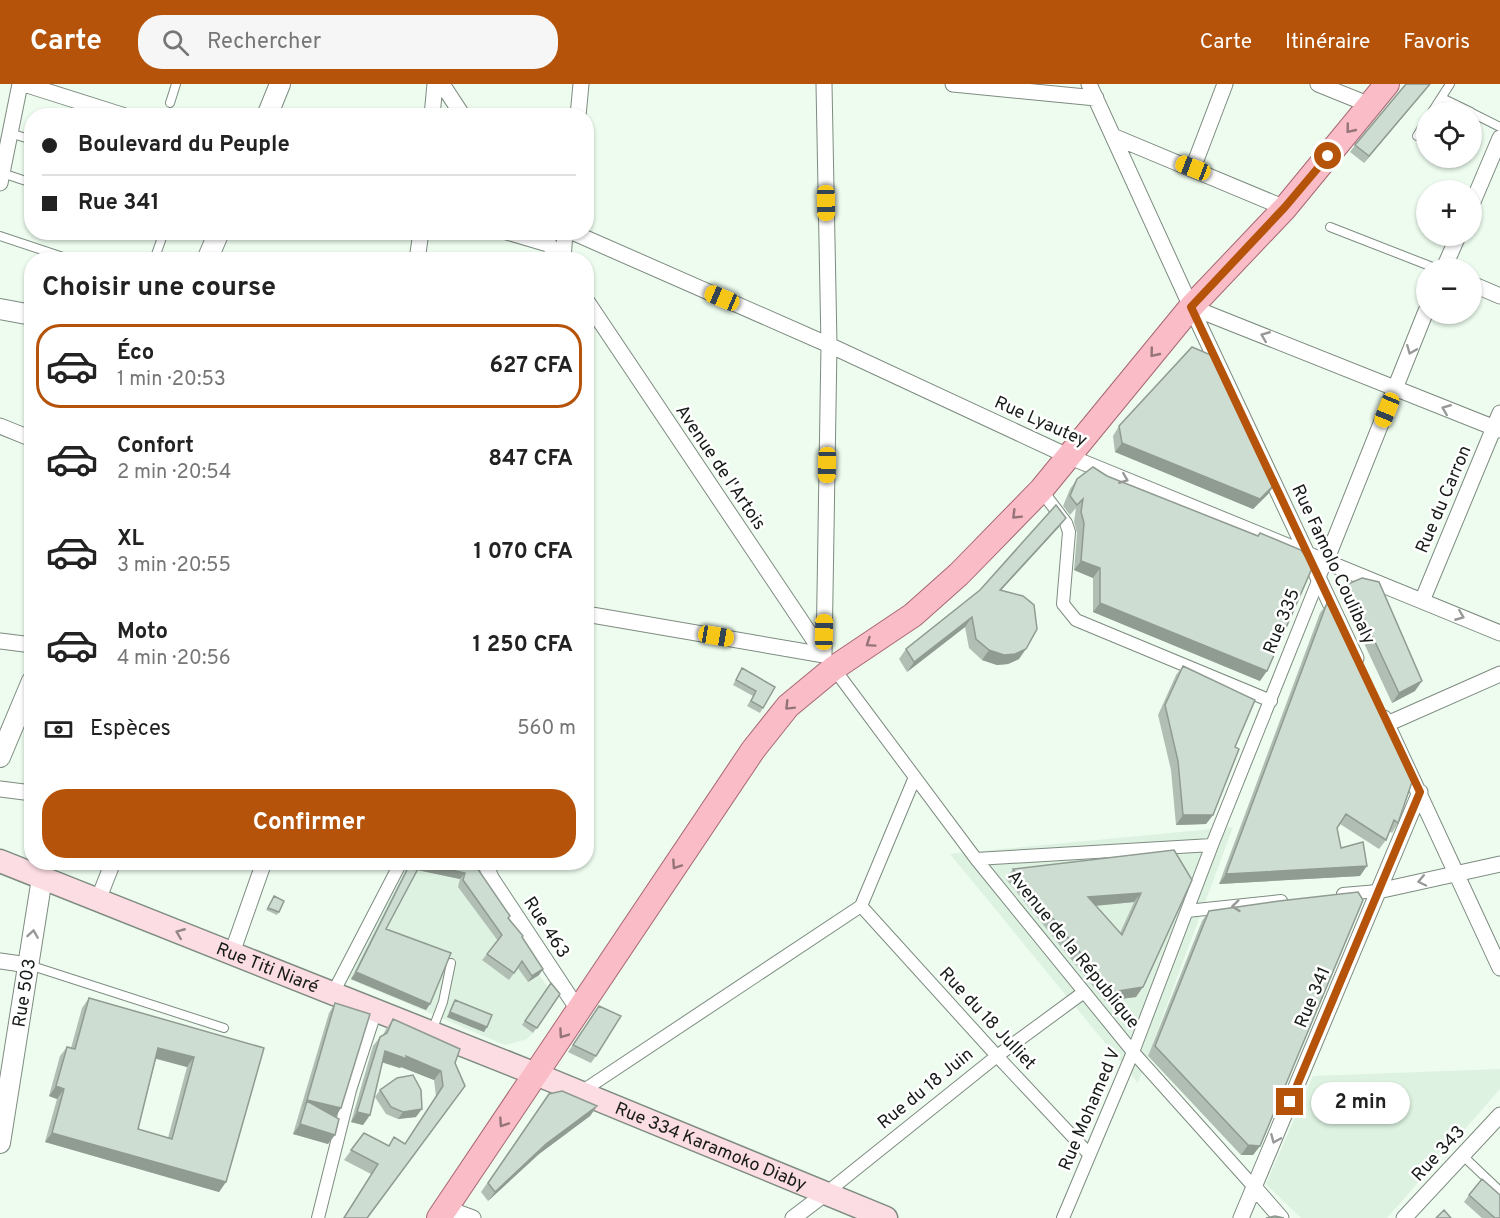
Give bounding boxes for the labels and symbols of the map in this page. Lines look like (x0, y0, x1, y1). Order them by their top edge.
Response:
one-way arrow (1346, 122, 1357, 133)
route start (1314, 142, 1341, 169)
car (1173, 153, 1213, 183)
car (817, 185, 835, 221)
car (702, 283, 742, 313)
one-way arrow (1260, 331, 1270, 344)
one-way arrow (1406, 344, 1418, 355)
one-way arrow (1151, 346, 1162, 357)
car (1372, 390, 1402, 430)
street label: Rue Lyautey (990, 392, 1090, 453)
street label: Avenue de l'Artois (669, 401, 770, 535)
one-way arrow (1441, 404, 1452, 416)
street label: Rue du Carron (1411, 442, 1477, 557)
car (818, 447, 836, 483)
one-way arrow (1118, 472, 1129, 484)
street label: Rue Famolo Coulibaly (1285, 481, 1380, 648)
one-way arrow (1013, 508, 1024, 519)
street label: Rue 335 (1259, 585, 1306, 658)
one-way arrow (1454, 609, 1465, 621)
car (815, 614, 833, 650)
car (697, 624, 735, 648)
one-way arrow (866, 636, 877, 647)
one-way arrow (786, 699, 796, 710)
one-way arrow (672, 858, 683, 869)
street label: Avenue de la République (1002, 866, 1144, 1034)
one-way arrow (1418, 874, 1428, 887)
street label: Rue 463 (517, 893, 574, 963)
one-way arrow (1232, 899, 1241, 912)
one-way arrow (176, 927, 186, 940)
one-way arrow (26, 929, 39, 939)
street label: Rue Titi Niaré (212, 938, 322, 1000)
street label: Rue 503 (8, 957, 42, 1029)
street label: Rue du 18 Julliet (933, 963, 1040, 1075)
street label: Rue 341 (1290, 963, 1337, 1032)
one-way arrow (559, 1027, 570, 1038)
street label: Rue du 18 Juin (873, 1043, 979, 1135)
street label: Rue Mohamed V (1054, 1045, 1127, 1174)
callout: 2 min (1311, 1081, 1410, 1123)
route end (1276, 1088, 1303, 1115)
street label: Rue 334 Karamoko Diaby (611, 1098, 810, 1197)
one-way arrow (499, 1116, 510, 1127)
street label: Rue 343 (1407, 1121, 1471, 1187)
one-way arrow (1270, 1132, 1282, 1143)

